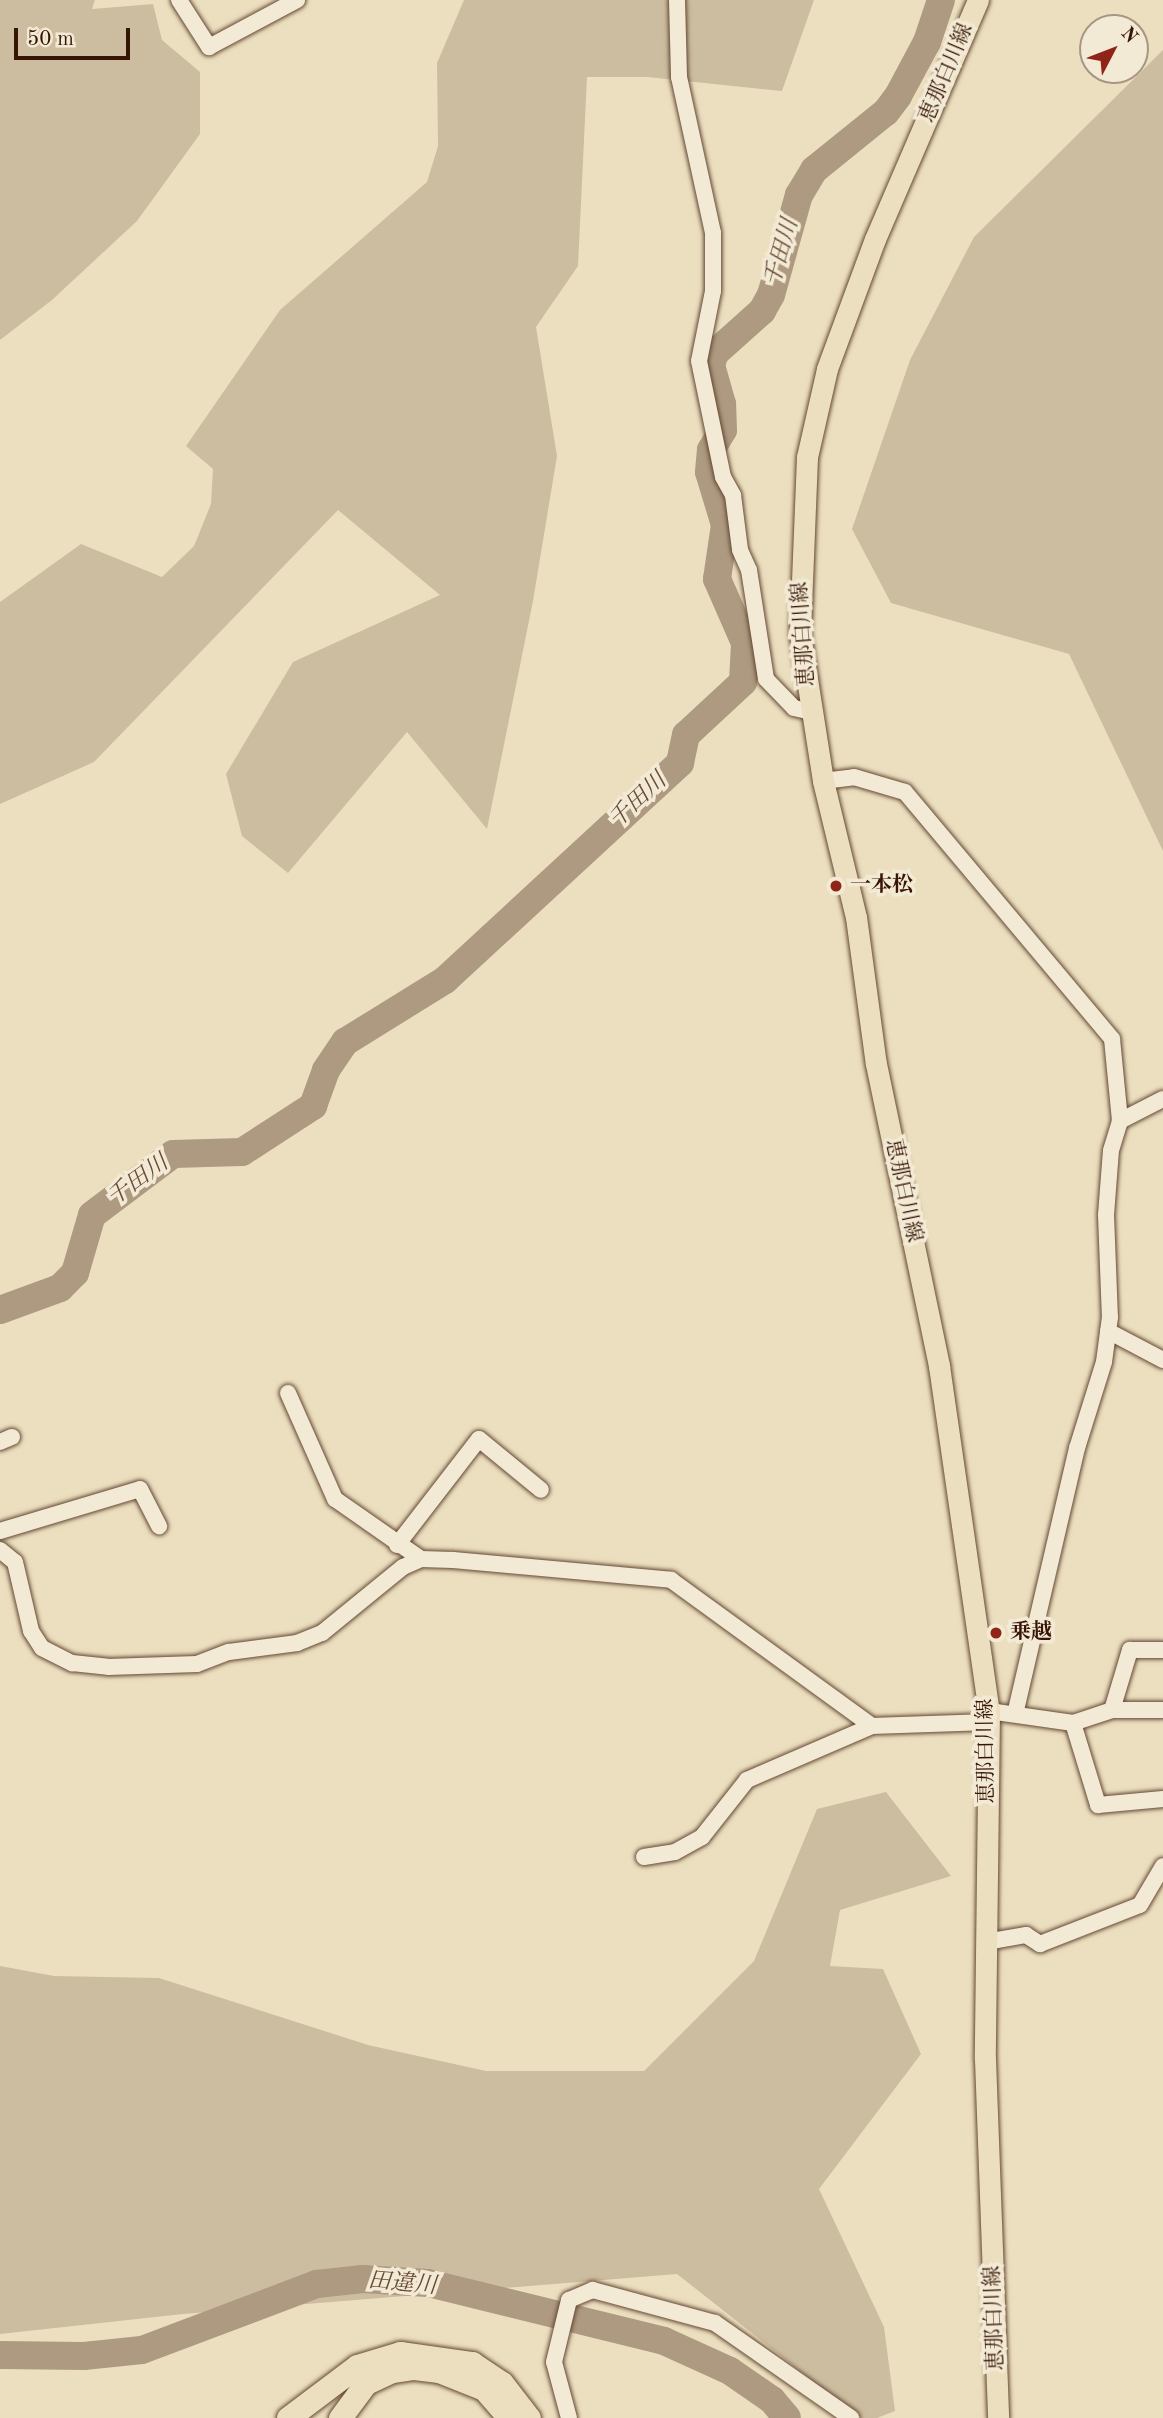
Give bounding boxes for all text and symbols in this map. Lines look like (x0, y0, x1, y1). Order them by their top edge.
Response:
scale bar (18, 14, 133, 58)
north arrow (1079, 14, 1149, 84)
street label: 恵那白川線 (915, 20, 979, 126)
text: N (1117, 24, 1140, 48)
text: 50 m (27, 29, 74, 50)
water label: 千田川 (759, 216, 805, 290)
street label: 恵那白川線 (788, 581, 820, 687)
water label: 千田川 (603, 767, 673, 835)
place label: 一本松 (850, 873, 913, 899)
marker: 一本松 (828, 878, 844, 894)
street label: 恵那白川線 (880, 1137, 926, 1245)
water label: 千田川 (102, 1150, 174, 1212)
place label: 乗越 (1010, 1620, 1052, 1646)
marker: 乗越 (988, 1625, 1004, 1641)
street label: 恵那白川線 (973, 1698, 1001, 1804)
street label: 恵那白川線 (981, 2265, 1009, 2371)
water label: 田違川 (366, 2267, 438, 2301)

